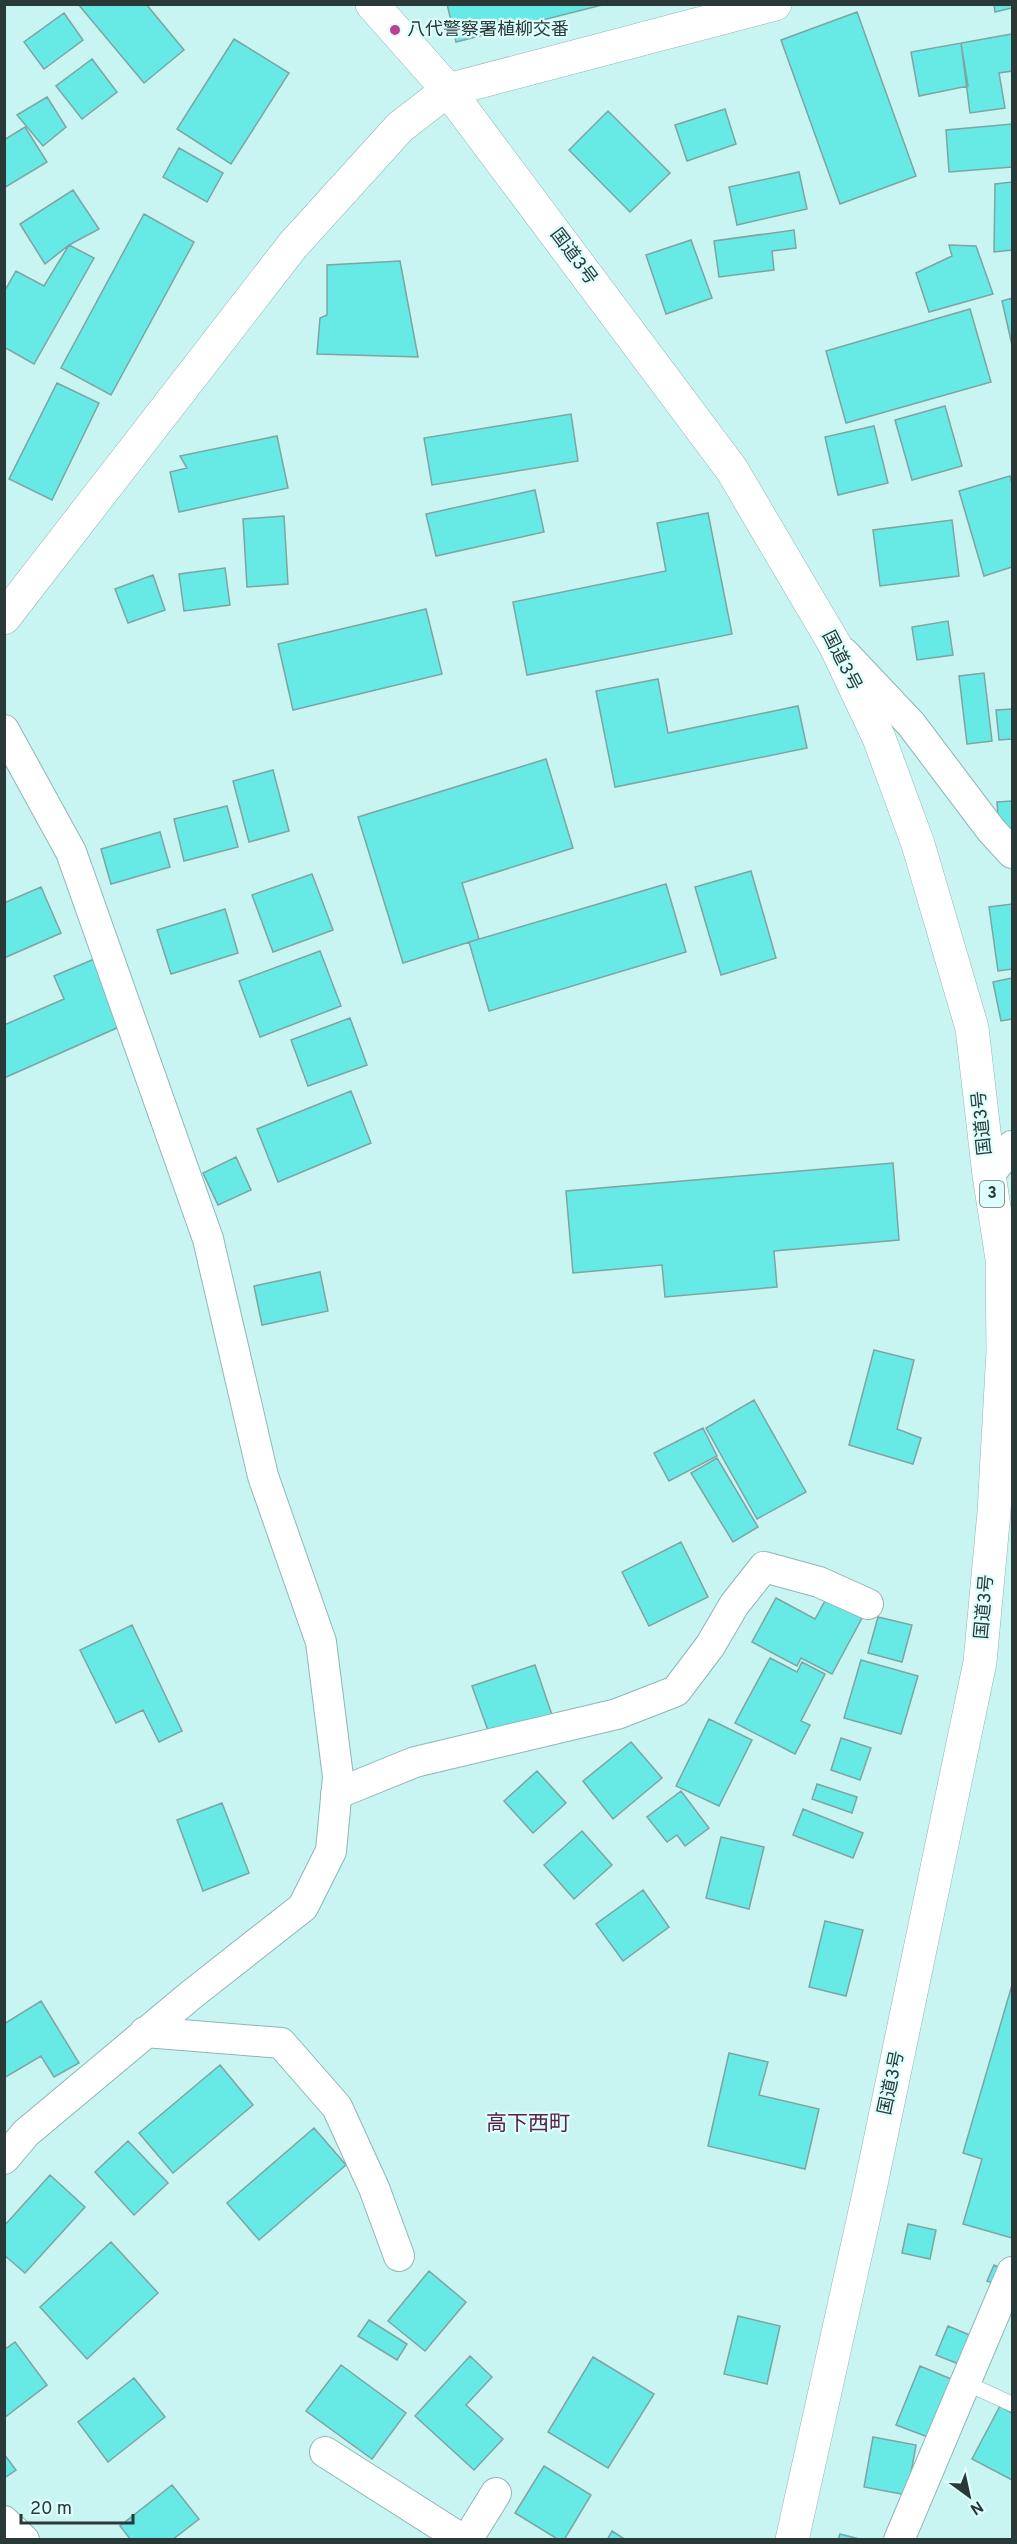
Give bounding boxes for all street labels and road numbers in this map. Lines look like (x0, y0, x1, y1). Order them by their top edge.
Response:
street label: 国道3号 (544, 224, 602, 290)
street label: 国道3号 (816, 627, 866, 695)
street label: 国道3号 (968, 1090, 998, 1156)
road number: 3 (980, 1181, 1004, 1207)
street label: 国道3号 (971, 1574, 999, 1640)
street label: 国道3号 (874, 2049, 910, 2117)

